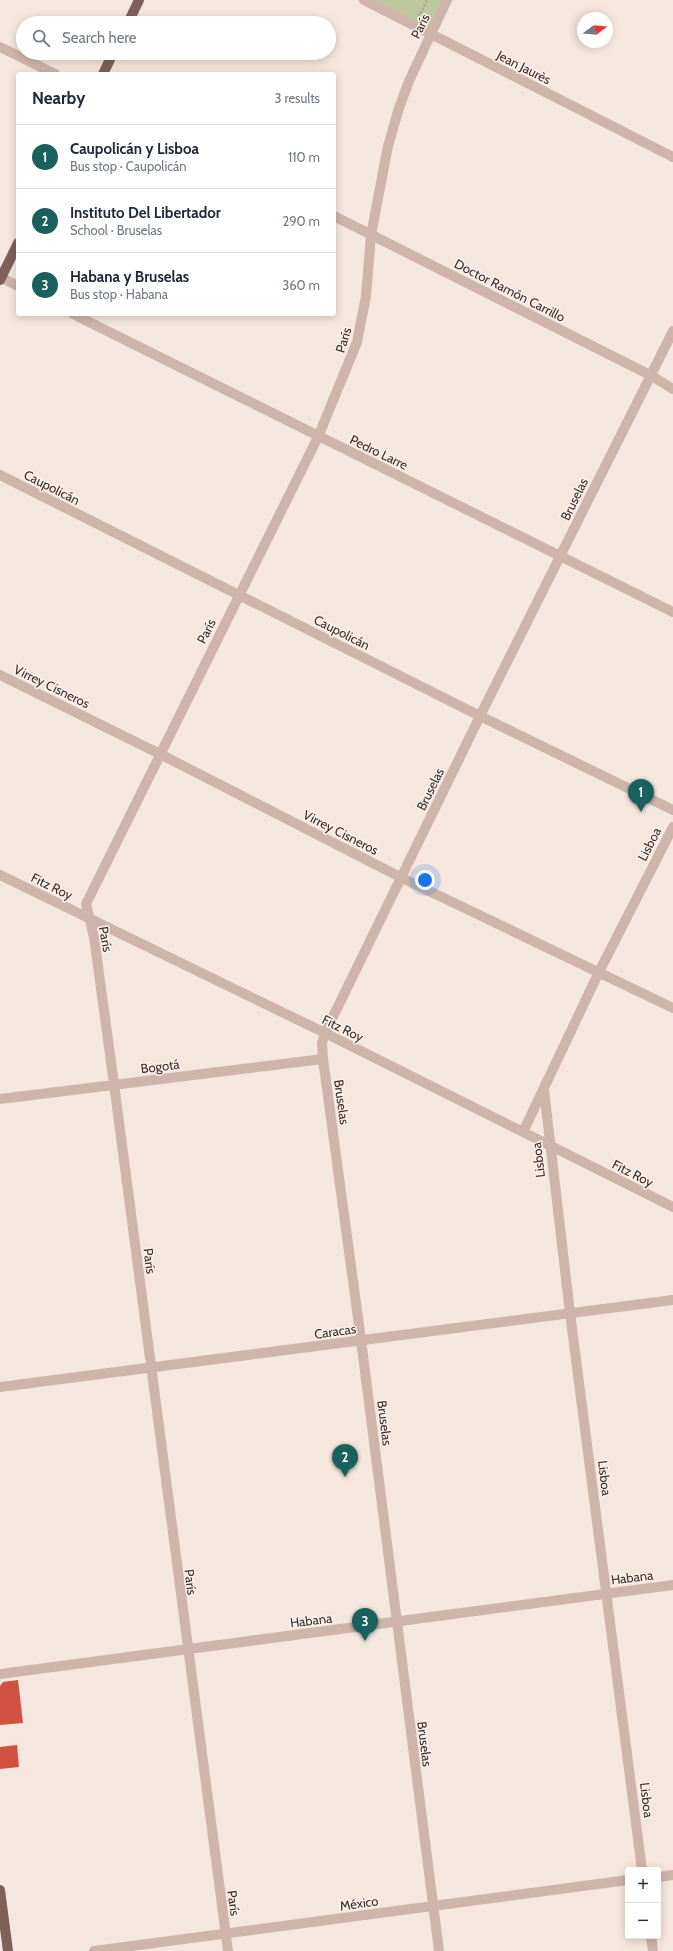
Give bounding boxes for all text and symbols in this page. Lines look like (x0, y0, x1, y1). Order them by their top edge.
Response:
street label: París (407, 10, 433, 41)
north arrow (577, 12, 613, 48)
search box (16, 16, 336, 60)
icon: search (30, 27, 52, 49)
text: Search here (62, 29, 137, 47)
street label: Jean Jaurès (493, 46, 554, 88)
text: Nearby (32, 88, 85, 108)
text: 3 results (274, 90, 320, 106)
text: Caupolicán y Lisboa (70, 140, 199, 158)
text: 1 (43, 149, 47, 165)
text: 110 m (288, 149, 320, 165)
text: Bus stop · Caupolicán (70, 158, 187, 174)
text: Instituto Del Libertador (70, 204, 221, 222)
text: 2 (42, 213, 48, 229)
text: 290 m (282, 213, 320, 229)
text: School · Bruselas (70, 222, 162, 238)
street label: Doctor Ramón Carrillo (452, 255, 568, 325)
text: Habana y Bruselas (70, 268, 189, 286)
text: 3 (41, 277, 49, 293)
text: 360 m (282, 277, 320, 293)
text: Bus stop · Habana (70, 286, 168, 302)
street label: París (332, 325, 355, 355)
street label: Pedro Larre (347, 431, 411, 473)
street label: Caupolicán (21, 466, 83, 508)
street label: Bruselas (557, 475, 591, 523)
street label: Caupolicán (311, 611, 373, 653)
street label: París (193, 615, 219, 646)
street label: Virrey Cisneros (11, 661, 93, 712)
street label: Bruselas (413, 765, 447, 813)
pin: 1 (628, 779, 654, 812)
street label: Virrey Cisneros (301, 806, 382, 858)
street label: Lisboa (634, 824, 664, 863)
street label: Fitz Roy (29, 869, 76, 903)
your location (415, 870, 435, 890)
street label: París (96, 925, 116, 954)
street label: Fitz Roy (320, 1011, 367, 1045)
street label: Bogotá (140, 1056, 181, 1076)
street label: Bruselas (331, 1078, 353, 1126)
street label: Lisboa (528, 1141, 548, 1178)
street label: Fitz Roy (610, 1156, 657, 1190)
street label: París (140, 1247, 160, 1275)
street label: Caracas (313, 1320, 358, 1342)
street label: Bruselas (374, 1400, 396, 1447)
pin: 2 (332, 1444, 358, 1477)
street label: Lisboa (595, 1460, 615, 1497)
street label: Habana (610, 1566, 655, 1588)
street label: París (181, 1568, 201, 1596)
pin: 3 (352, 1608, 378, 1641)
street label: Habana (289, 1609, 334, 1631)
street label: Bruselas (414, 1721, 436, 1768)
street label: Lisboa (637, 1782, 657, 1819)
map controls (625, 1867, 661, 1939)
button: + (625, 1867, 661, 1903)
street label: París (224, 1889, 244, 1917)
street label: México (339, 1892, 379, 1914)
button: − (625, 1903, 661, 1939)

